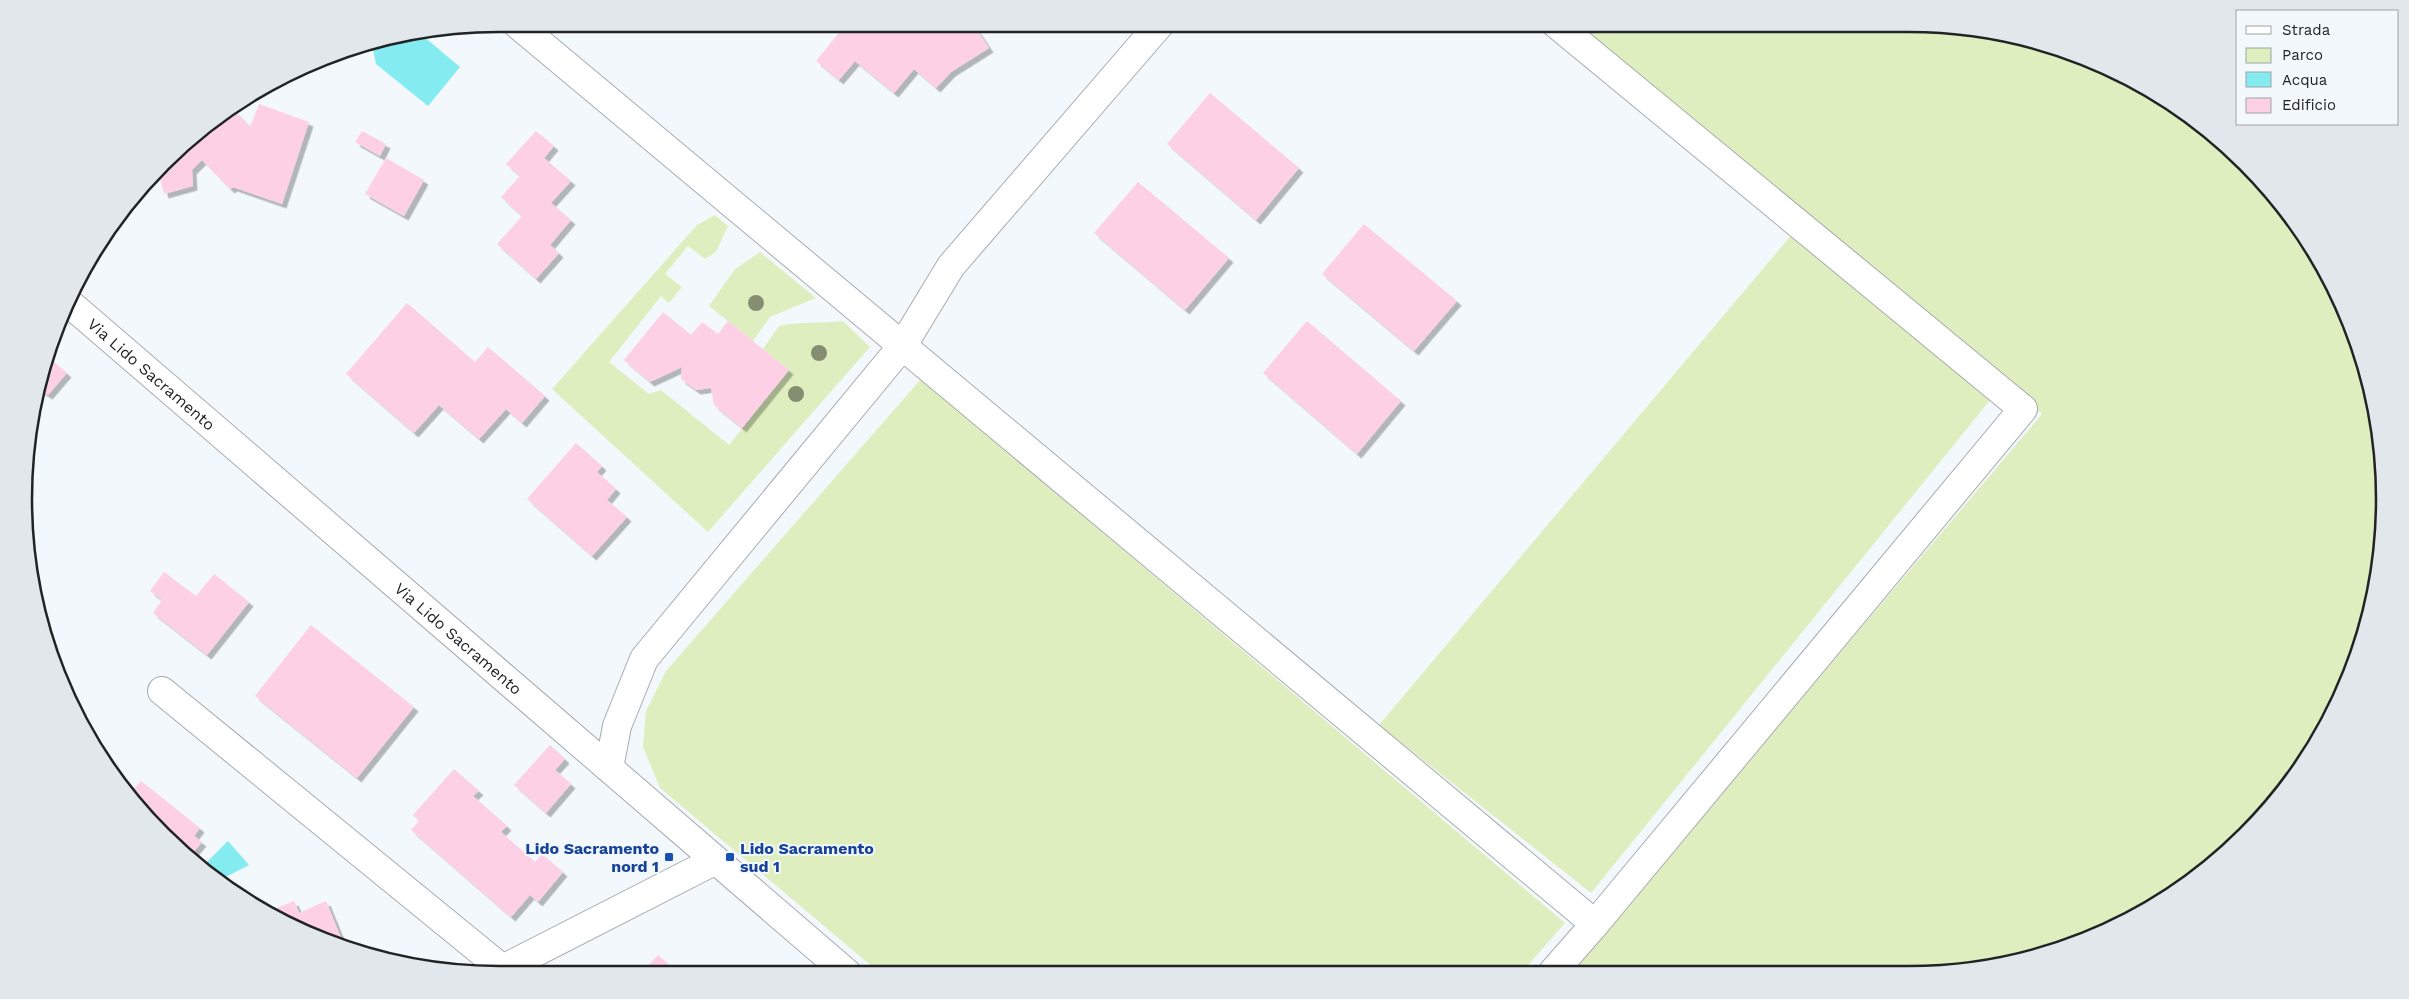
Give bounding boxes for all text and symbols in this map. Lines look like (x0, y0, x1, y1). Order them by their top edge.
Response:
legend (2236, 10, 2399, 125)
text: Strada (2282, 21, 2331, 39)
text: Parco (2282, 46, 2323, 64)
text: Acqua (2282, 71, 2328, 89)
text: Edificio (2282, 96, 2336, 114)
street label: Via Lido Sacramento (84, 314, 219, 434)
street label: Via Lido Sacramento (391, 578, 526, 698)
place label: Lido Sacramento nord 1 (525, 839, 659, 876)
place label: Lido Sacramento sud 1 (740, 839, 874, 876)
marker: Lido Sacramento nord 1 (663, 851, 675, 863)
marker: Lido Sacramento sud 1 (724, 851, 736, 863)

